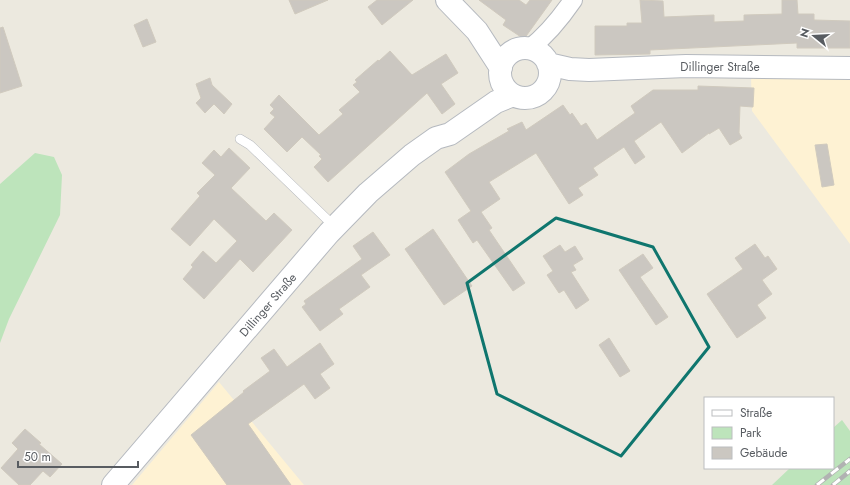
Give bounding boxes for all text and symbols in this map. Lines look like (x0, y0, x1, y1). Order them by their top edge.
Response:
north arrow (794, 16, 834, 56)
text: N (796, 26, 813, 40)
street label: Dillinger Straße (680, 58, 760, 76)
street label: Dillinger Straße (235, 269, 301, 341)
legend (704, 397, 834, 469)
text: Straße (740, 404, 772, 422)
text: Park (740, 424, 762, 442)
scale bar (18, 443, 138, 469)
text: Gebäude (740, 444, 787, 462)
text: 50 m (24, 448, 51, 466)

